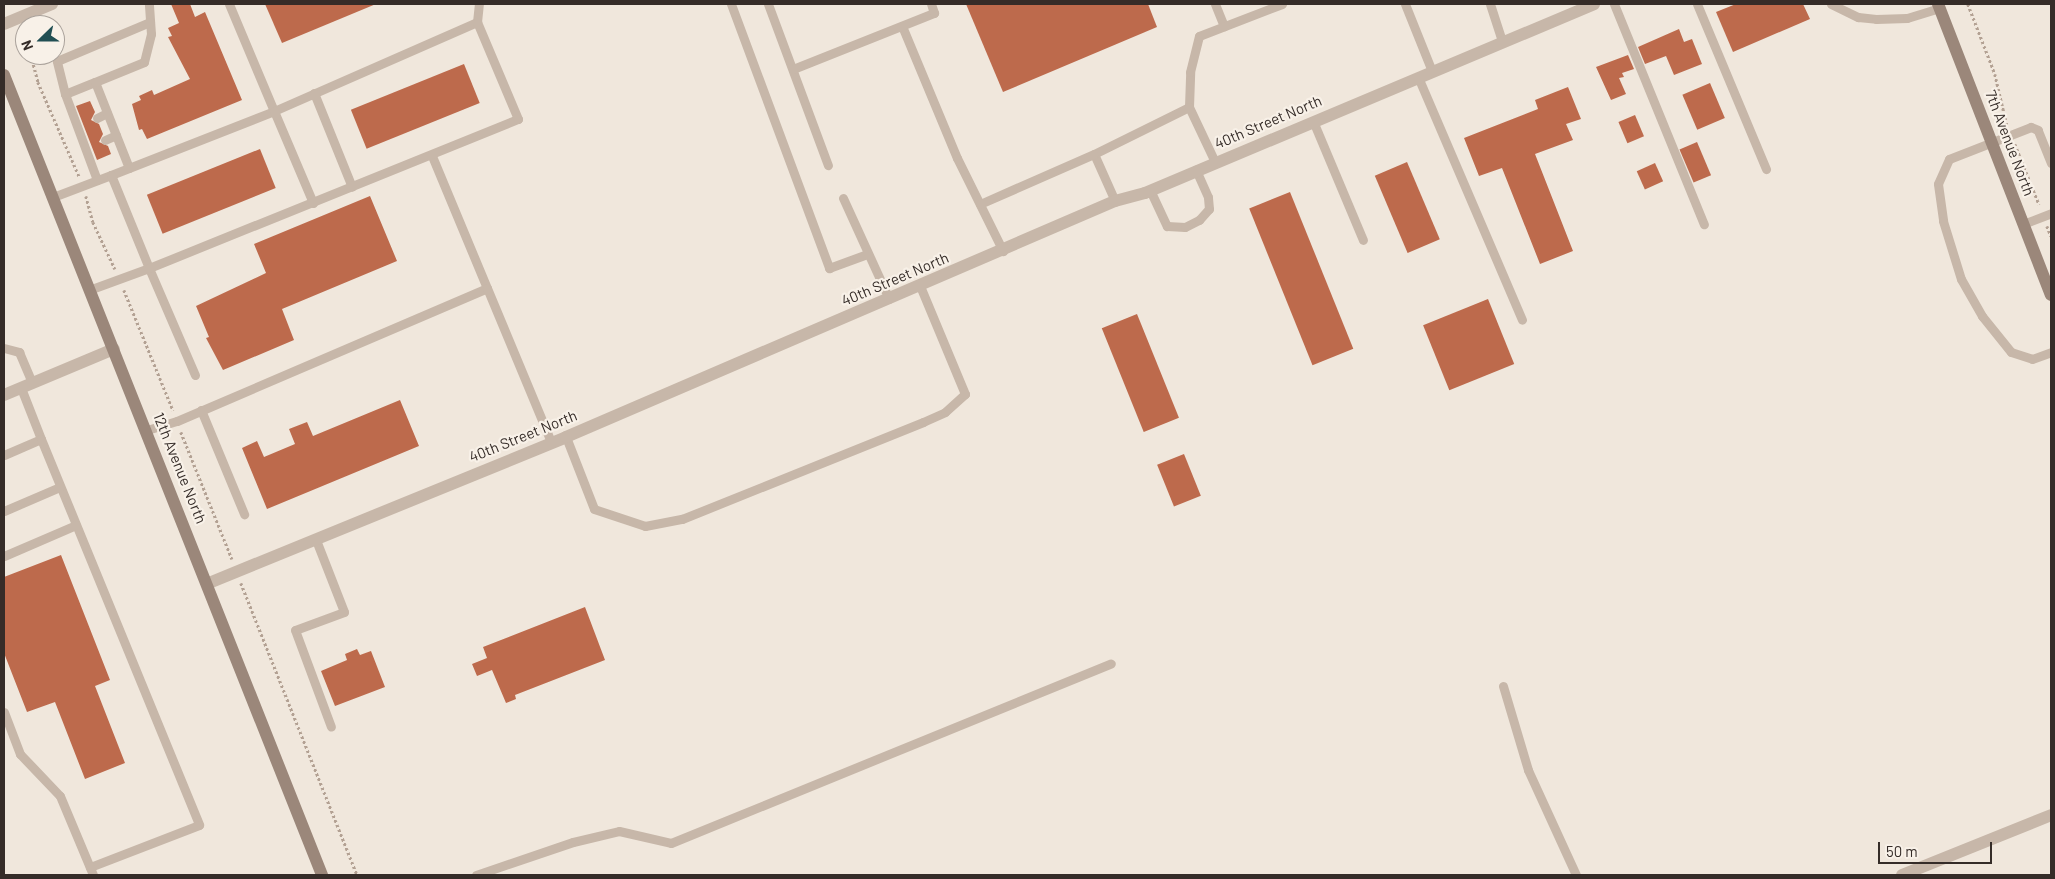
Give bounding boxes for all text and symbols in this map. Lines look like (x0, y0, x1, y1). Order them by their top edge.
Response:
north arrow (15, 15, 65, 65)
text: N (17, 38, 36, 53)
street label: 7th Avenue North (1982, 88, 2038, 198)
street label: 40th Street North (1212, 91, 1324, 153)
street label: 40th Street North (839, 248, 951, 310)
street label: 40th Street North (466, 406, 580, 466)
street label: 12th Avenue North (150, 410, 210, 526)
scale bar (1880, 832, 1994, 864)
text: 50 m (1886, 842, 1918, 860)

